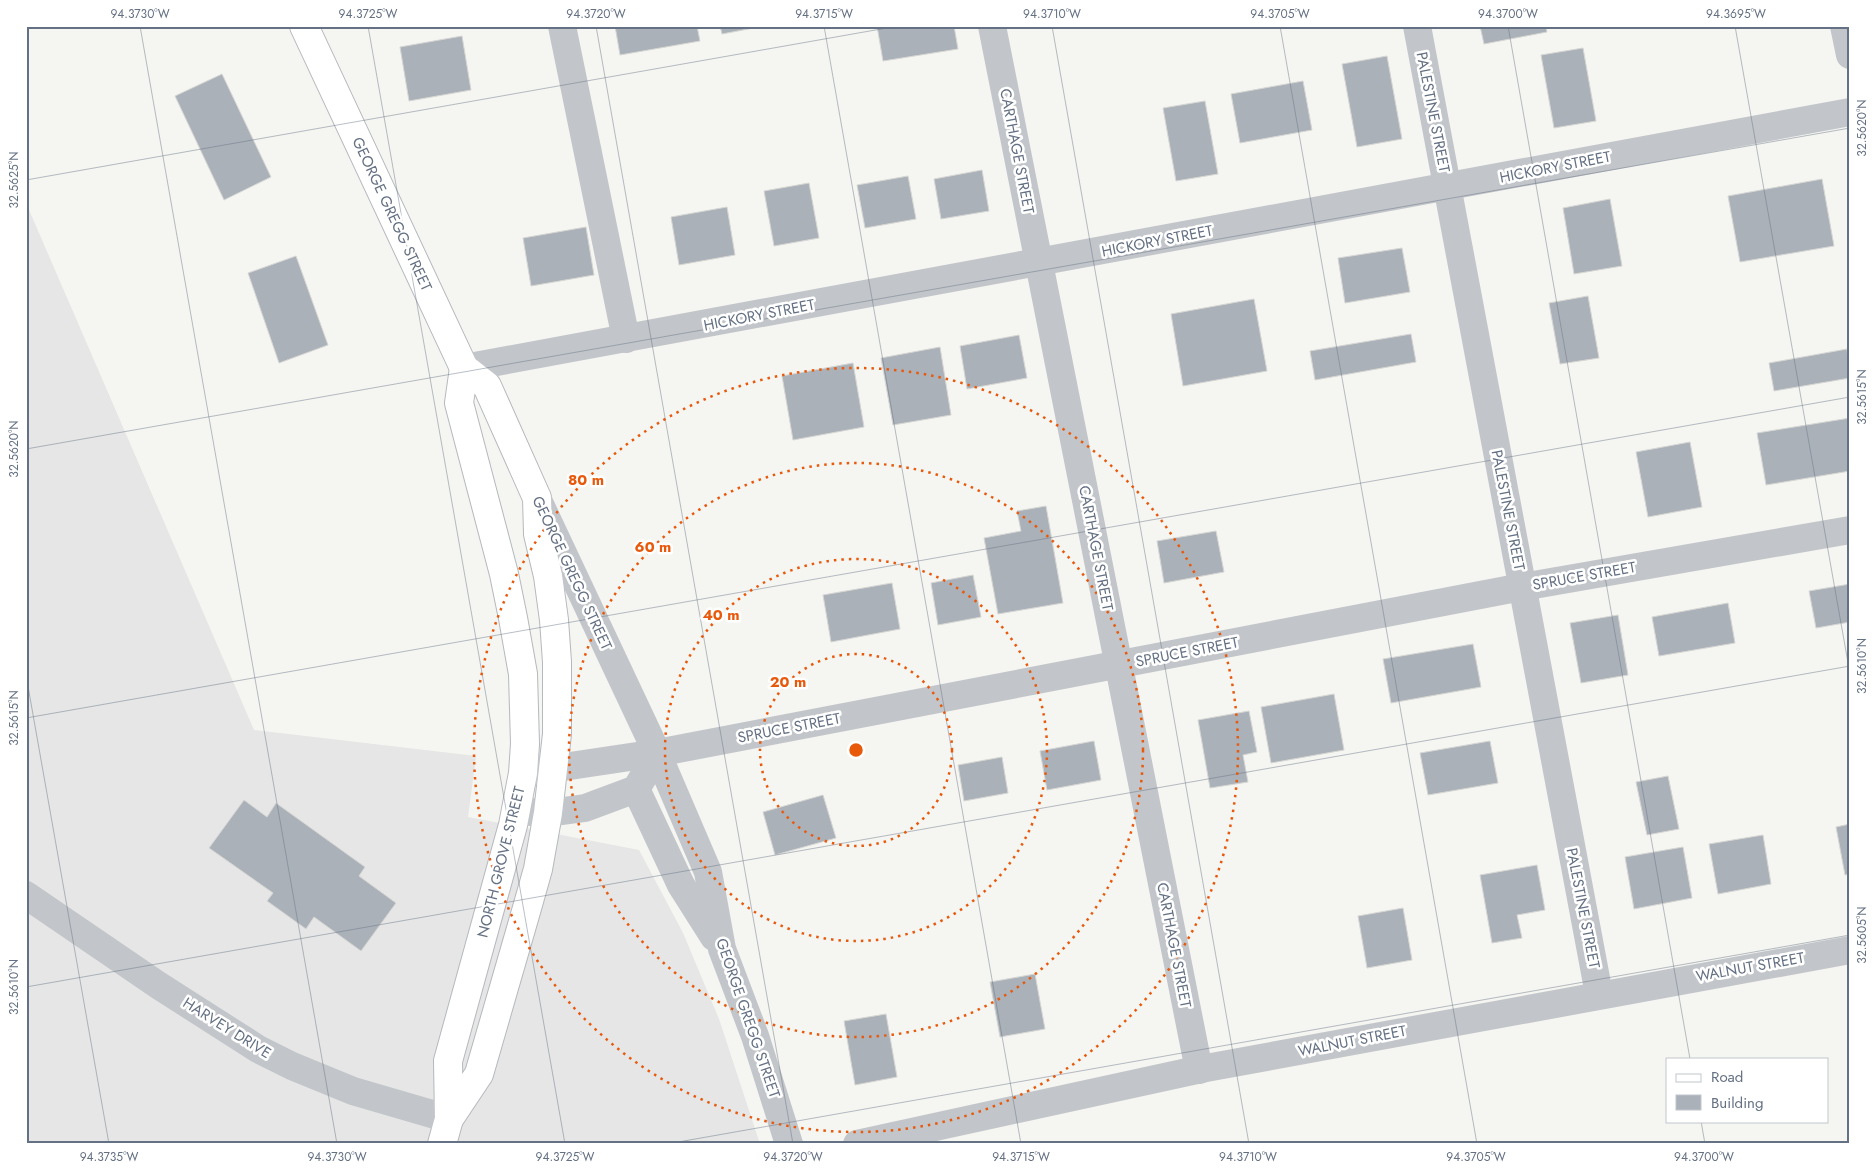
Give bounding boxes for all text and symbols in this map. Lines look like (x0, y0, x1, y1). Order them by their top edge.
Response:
text: 94.3730°W (110, 5, 170, 23)
text: 94.3725°W (339, 5, 398, 23)
text: 94.3720°W (566, 5, 626, 23)
text: 94.3715°W (795, 5, 853, 23)
text: 94.3710°W (1023, 5, 1081, 23)
text: 94.3705°W (1250, 5, 1310, 23)
text: 94.3700°W (1478, 5, 1538, 23)
text: 94.3695°W (1706, 5, 1766, 23)
street label: PALESTINE STREET (1411, 50, 1455, 174)
street label: CARTHAGE STREET (994, 87, 1040, 215)
text: 32.5620°N (1853, 99, 1871, 157)
street label: GEORGE GREGG STREET (347, 133, 437, 295)
street label: HICKORY STREET (1498, 145, 1612, 189)
text: 32.5625°N (5, 152, 23, 208)
street label: HICKORY STREET (1100, 219, 1214, 263)
street label: HICKORY STREET (702, 293, 816, 337)
text: 32.5615°N (1853, 369, 1871, 425)
text: 32.5620°N (5, 420, 23, 478)
street label: PALESTINE STREET (1486, 448, 1530, 572)
text: 80 m (568, 469, 604, 491)
street label: CARTHAGE STREET (1073, 484, 1119, 612)
street label: GEORGE GREGG STREET (527, 492, 617, 654)
text: 60 m (635, 536, 671, 558)
street label: SPRUCE STREET (1531, 556, 1637, 596)
text: 40 m (702, 604, 740, 626)
street label: SPRUCE STREET (1134, 631, 1240, 673)
text: 32.5610°N (1853, 638, 1871, 694)
text: 20 m (770, 671, 806, 693)
text: 32.5615°N (5, 690, 23, 746)
street label: SPRUCE STREET (736, 707, 842, 749)
centre of rings (847, 741, 865, 759)
street label: NORTH GROVE STREET (472, 784, 530, 940)
street label: PALESTINE STREET (1561, 846, 1605, 970)
street label: CARTHAGE STREET (1151, 881, 1197, 1009)
text: 32.5605°N (1853, 906, 1871, 964)
street label: GEORGE GREGG STREET (710, 935, 786, 1101)
street label: WALNUT STREET (1694, 947, 1806, 987)
text: 32.5610°N (5, 959, 23, 1015)
street label: HARVEY DRIVE (179, 992, 275, 1064)
street label: WALNUT STREET (1296, 1020, 1408, 1062)
legend (1666, 1058, 1828, 1122)
text: Road (1711, 1066, 1743, 1088)
text: Building (1711, 1092, 1763, 1114)
text: 94.3735°W (80, 1148, 138, 1166)
text: 94.3730°W (307, 1148, 367, 1166)
text: 94.3725°W (536, 1148, 595, 1166)
text: 94.3720°W (763, 1148, 823, 1166)
text: 94.3715°W (992, 1148, 1050, 1166)
text: 94.3710°W (1219, 1148, 1277, 1166)
text: 94.3705°W (1446, 1148, 1506, 1166)
text: 94.3700°W (1674, 1148, 1734, 1166)

